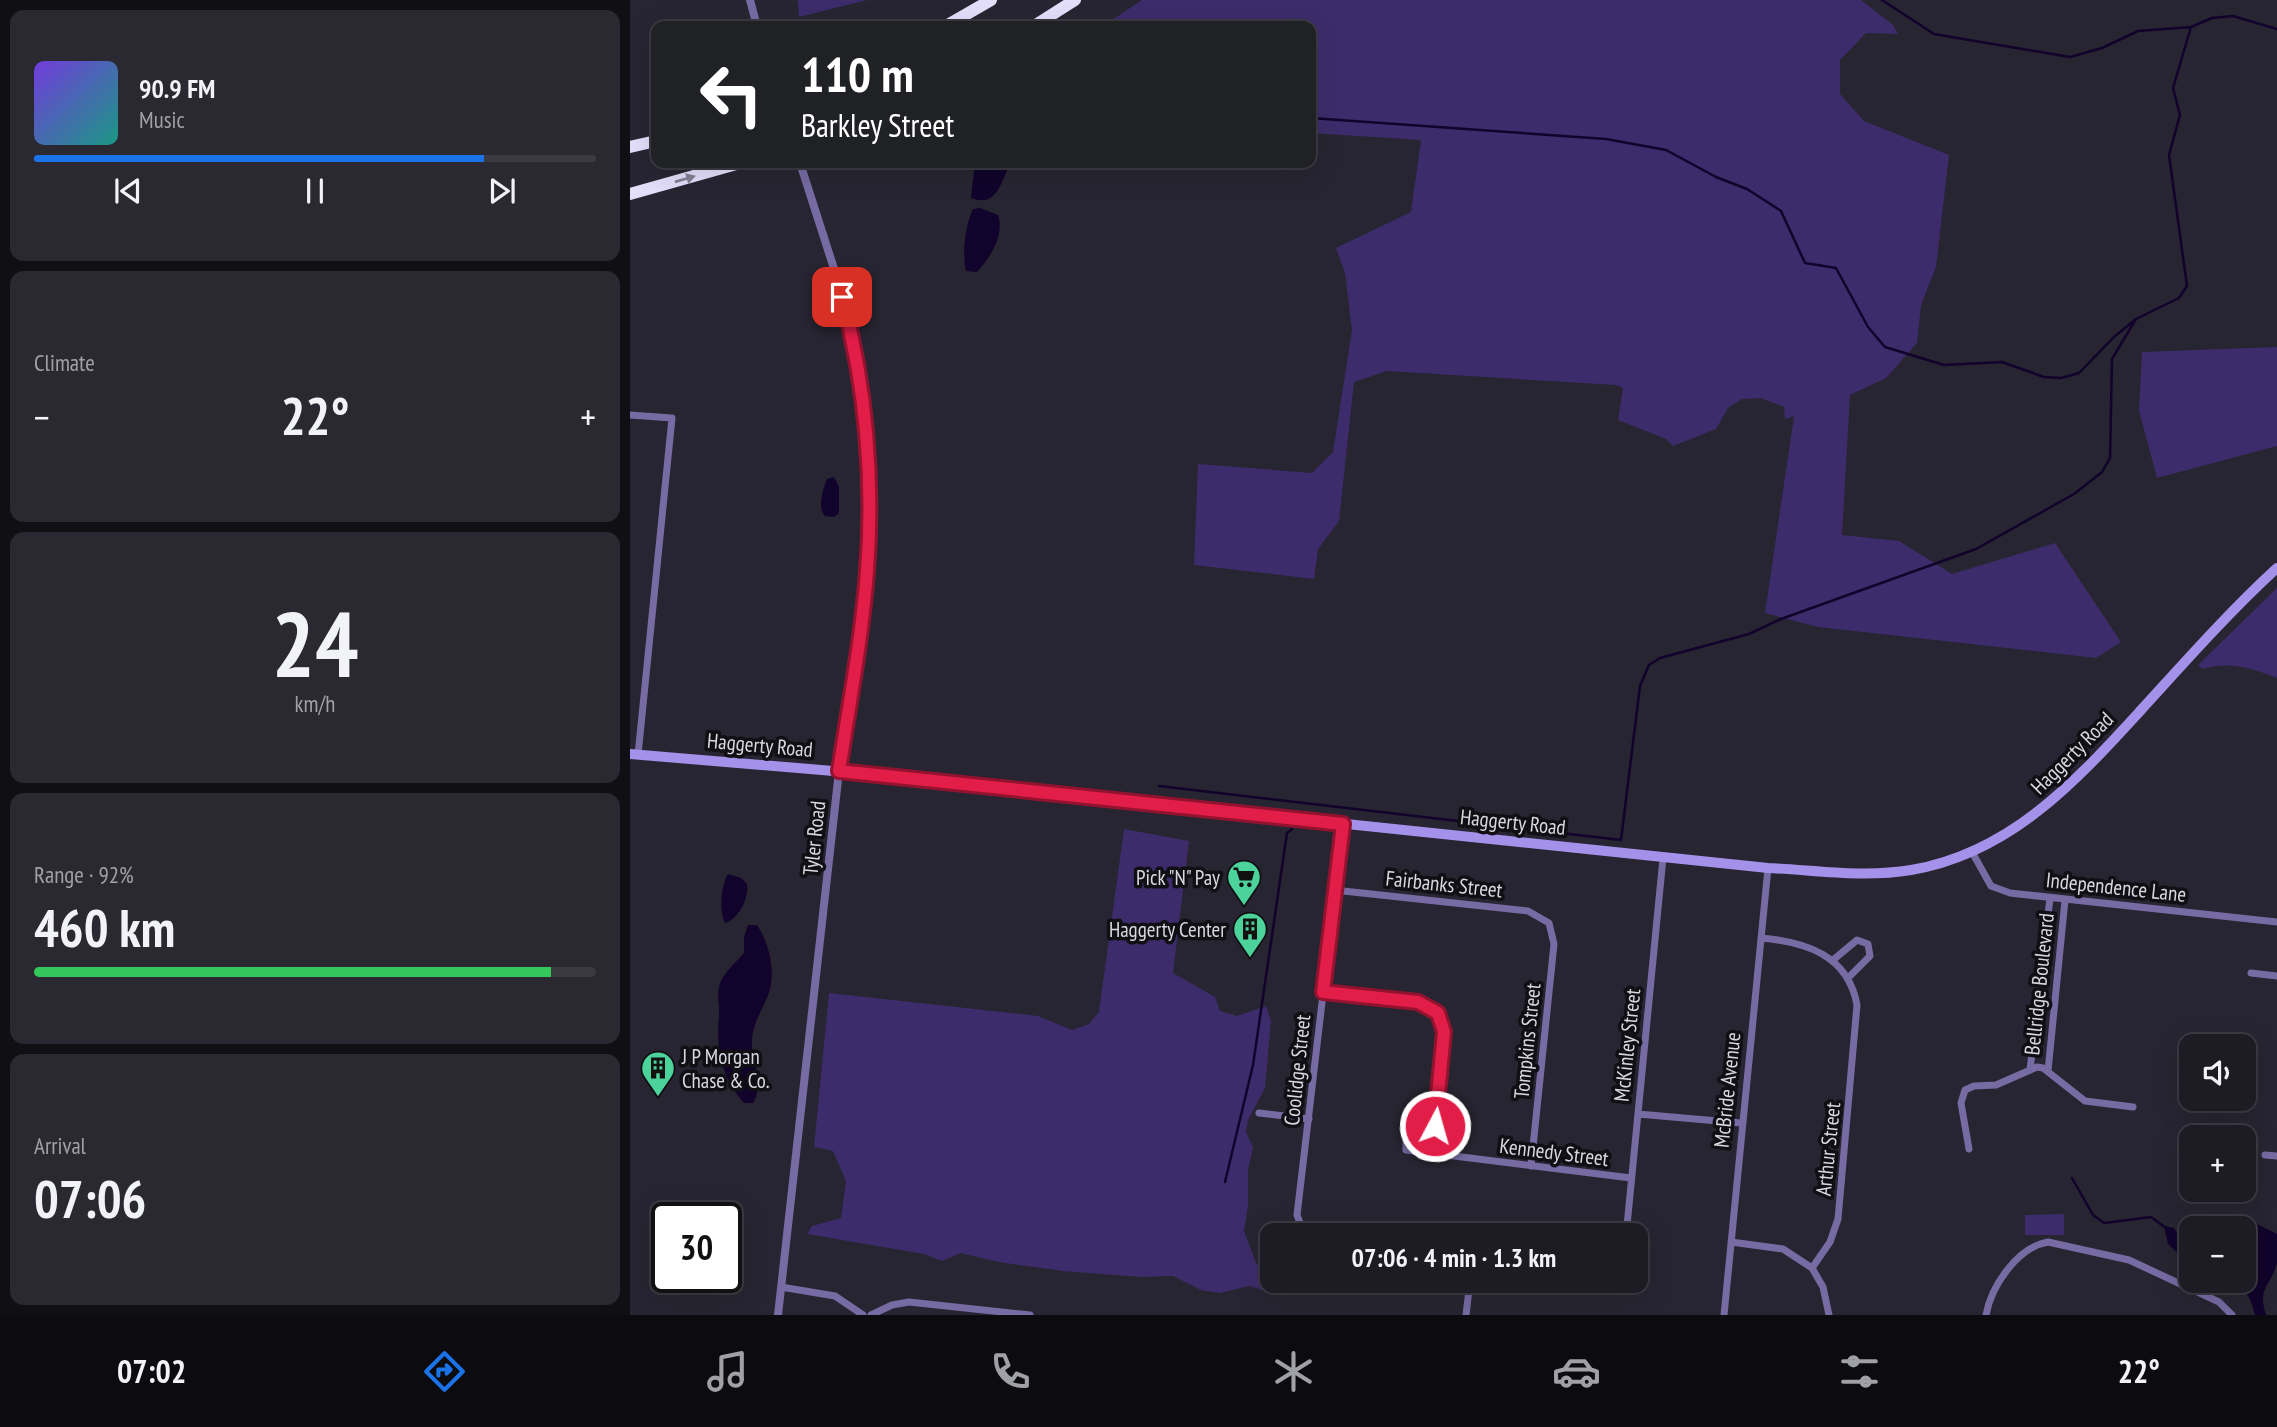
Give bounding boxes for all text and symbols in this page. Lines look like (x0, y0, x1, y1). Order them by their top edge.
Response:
text: 110 m (801, 42, 914, 106)
icon: left (686, 49, 777, 140)
text: 90.9 FM (139, 72, 215, 105)
text: Barkley Street (801, 104, 954, 146)
text: Music (139, 105, 185, 134)
icon: previous (109, 172, 147, 210)
icon: pause (296, 172, 334, 210)
icon: next (483, 172, 521, 210)
one-way arrow (675, 174, 696, 184)
pin (812, 267, 872, 327)
icon: arrive (823, 278, 861, 316)
text: Climate (34, 348, 95, 377)
text: 22° (281, 382, 349, 449)
text: − (34, 392, 50, 441)
text: + (580, 392, 596, 441)
text: 24 (272, 584, 359, 702)
text: km/h (295, 689, 335, 718)
street label: Haggerty Road (2025, 706, 2119, 800)
street label: Haggerty Road (706, 727, 814, 763)
street label: Tyler Road (797, 799, 831, 877)
street label: Haggerty Road (1459, 803, 1567, 841)
supermarket icon: Pick "N" Pay (1225, 858, 1263, 907)
text: Range · 92% (34, 860, 134, 889)
place label: Pick "N" Pay (1136, 864, 1220, 891)
street label: Fairbanks Street (1384, 864, 1504, 904)
street label: Independence Lane (2045, 866, 2187, 908)
text: 460 km (34, 894, 175, 961)
building icon: Haggerty Center (1231, 910, 1269, 959)
street label: Bellridge Boulevard (2018, 912, 2060, 1056)
place label: Haggerty Center (1109, 916, 1226, 943)
street label: Tompkins Street (1508, 982, 1547, 1100)
street label: McKinley Street (1608, 987, 1646, 1103)
street label: Coolidge Street (1278, 1013, 1316, 1127)
street label: McBride Avenue (1708, 1031, 1746, 1149)
map controls (2179, 1034, 2256, 1293)
button: sound (2179, 1034, 2256, 1111)
place label: J P Morgan Chase & Co. (681, 1043, 770, 1094)
building icon: J P Morgan Chase & Co. (639, 1049, 677, 1098)
position arrow (1398, 1089, 1472, 1163)
street label: Arthur Street (1810, 1101, 1846, 1197)
button: + (2179, 1125, 2256, 1202)
text: Arrival (34, 1131, 86, 1160)
street label: Kennedy Street (1498, 1132, 1610, 1172)
text: 07:06 (34, 1165, 146, 1232)
speed limit sign: 30 (651, 1202, 742, 1293)
button: − (2179, 1216, 2256, 1293)
text: 07:06 · 4 min · 1.3 km (1352, 1241, 1556, 1274)
icon: directions (420, 1347, 469, 1396)
icon: music (703, 1347, 752, 1396)
icon: phone (986, 1347, 1035, 1396)
icon: climate (1269, 1347, 1318, 1396)
icon: car (1552, 1347, 1601, 1396)
icon: filters (1835, 1347, 1884, 1396)
text: 07:02 (117, 1350, 186, 1392)
text: 22° (2118, 1350, 2160, 1392)

